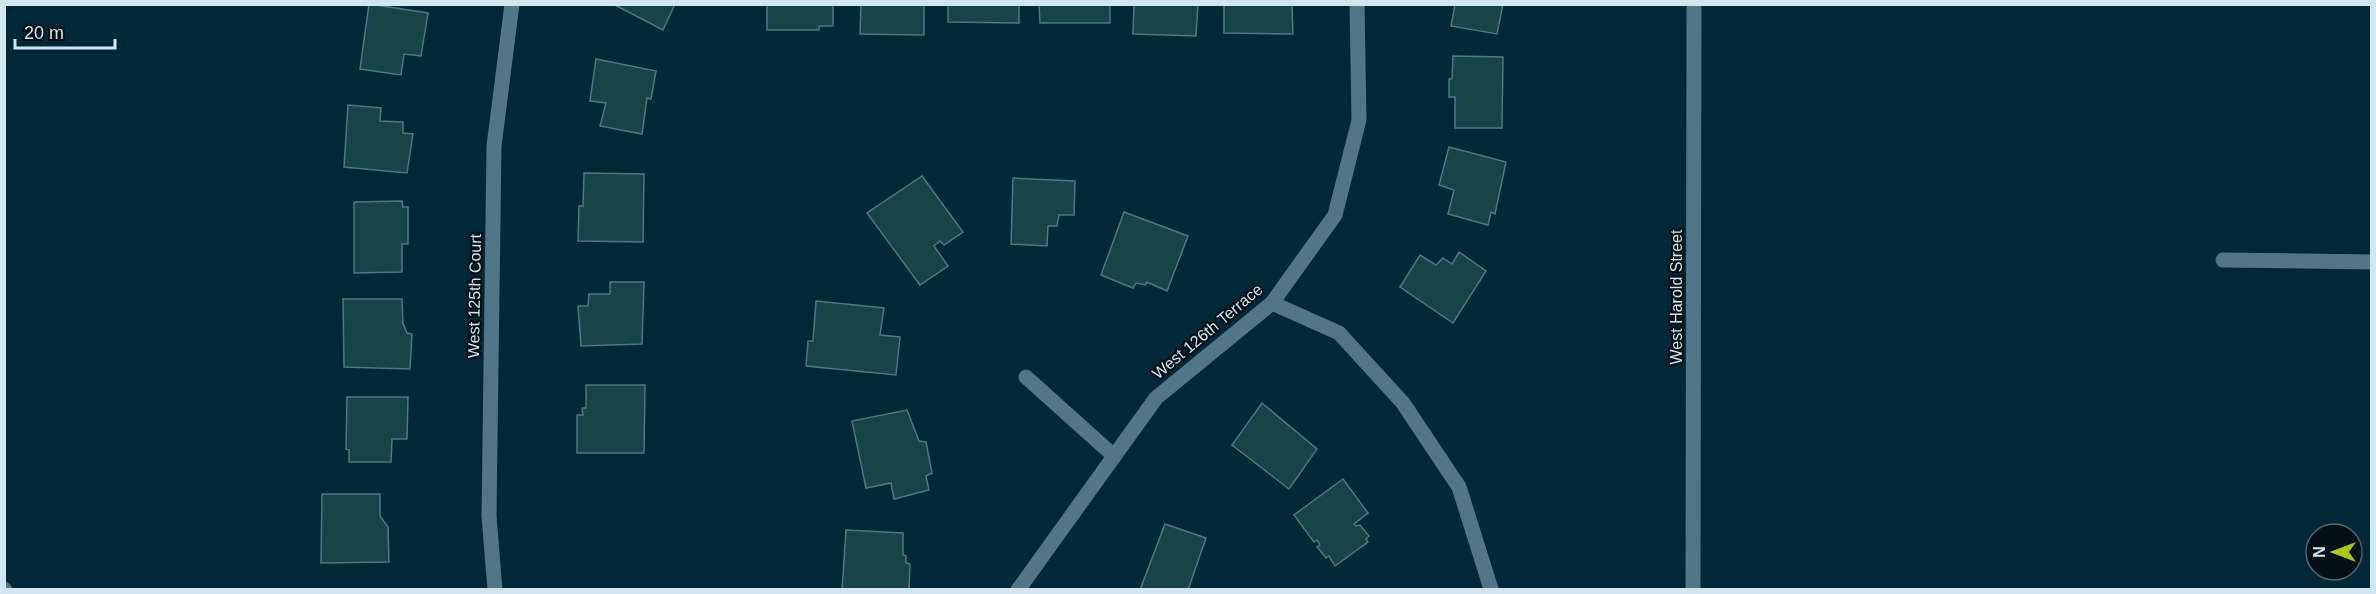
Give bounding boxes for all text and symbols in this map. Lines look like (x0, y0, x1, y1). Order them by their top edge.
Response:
scale bar (15, 12, 116, 50)
text: 20 m (24, 23, 64, 43)
street label: West Harold Street (1668, 229, 1685, 364)
street label: West 125th Court (465, 233, 484, 358)
street label: West 126th Terrace (1149, 280, 1266, 382)
north arrow (2304, 522, 2364, 582)
text: N (2311, 546, 2328, 558)

